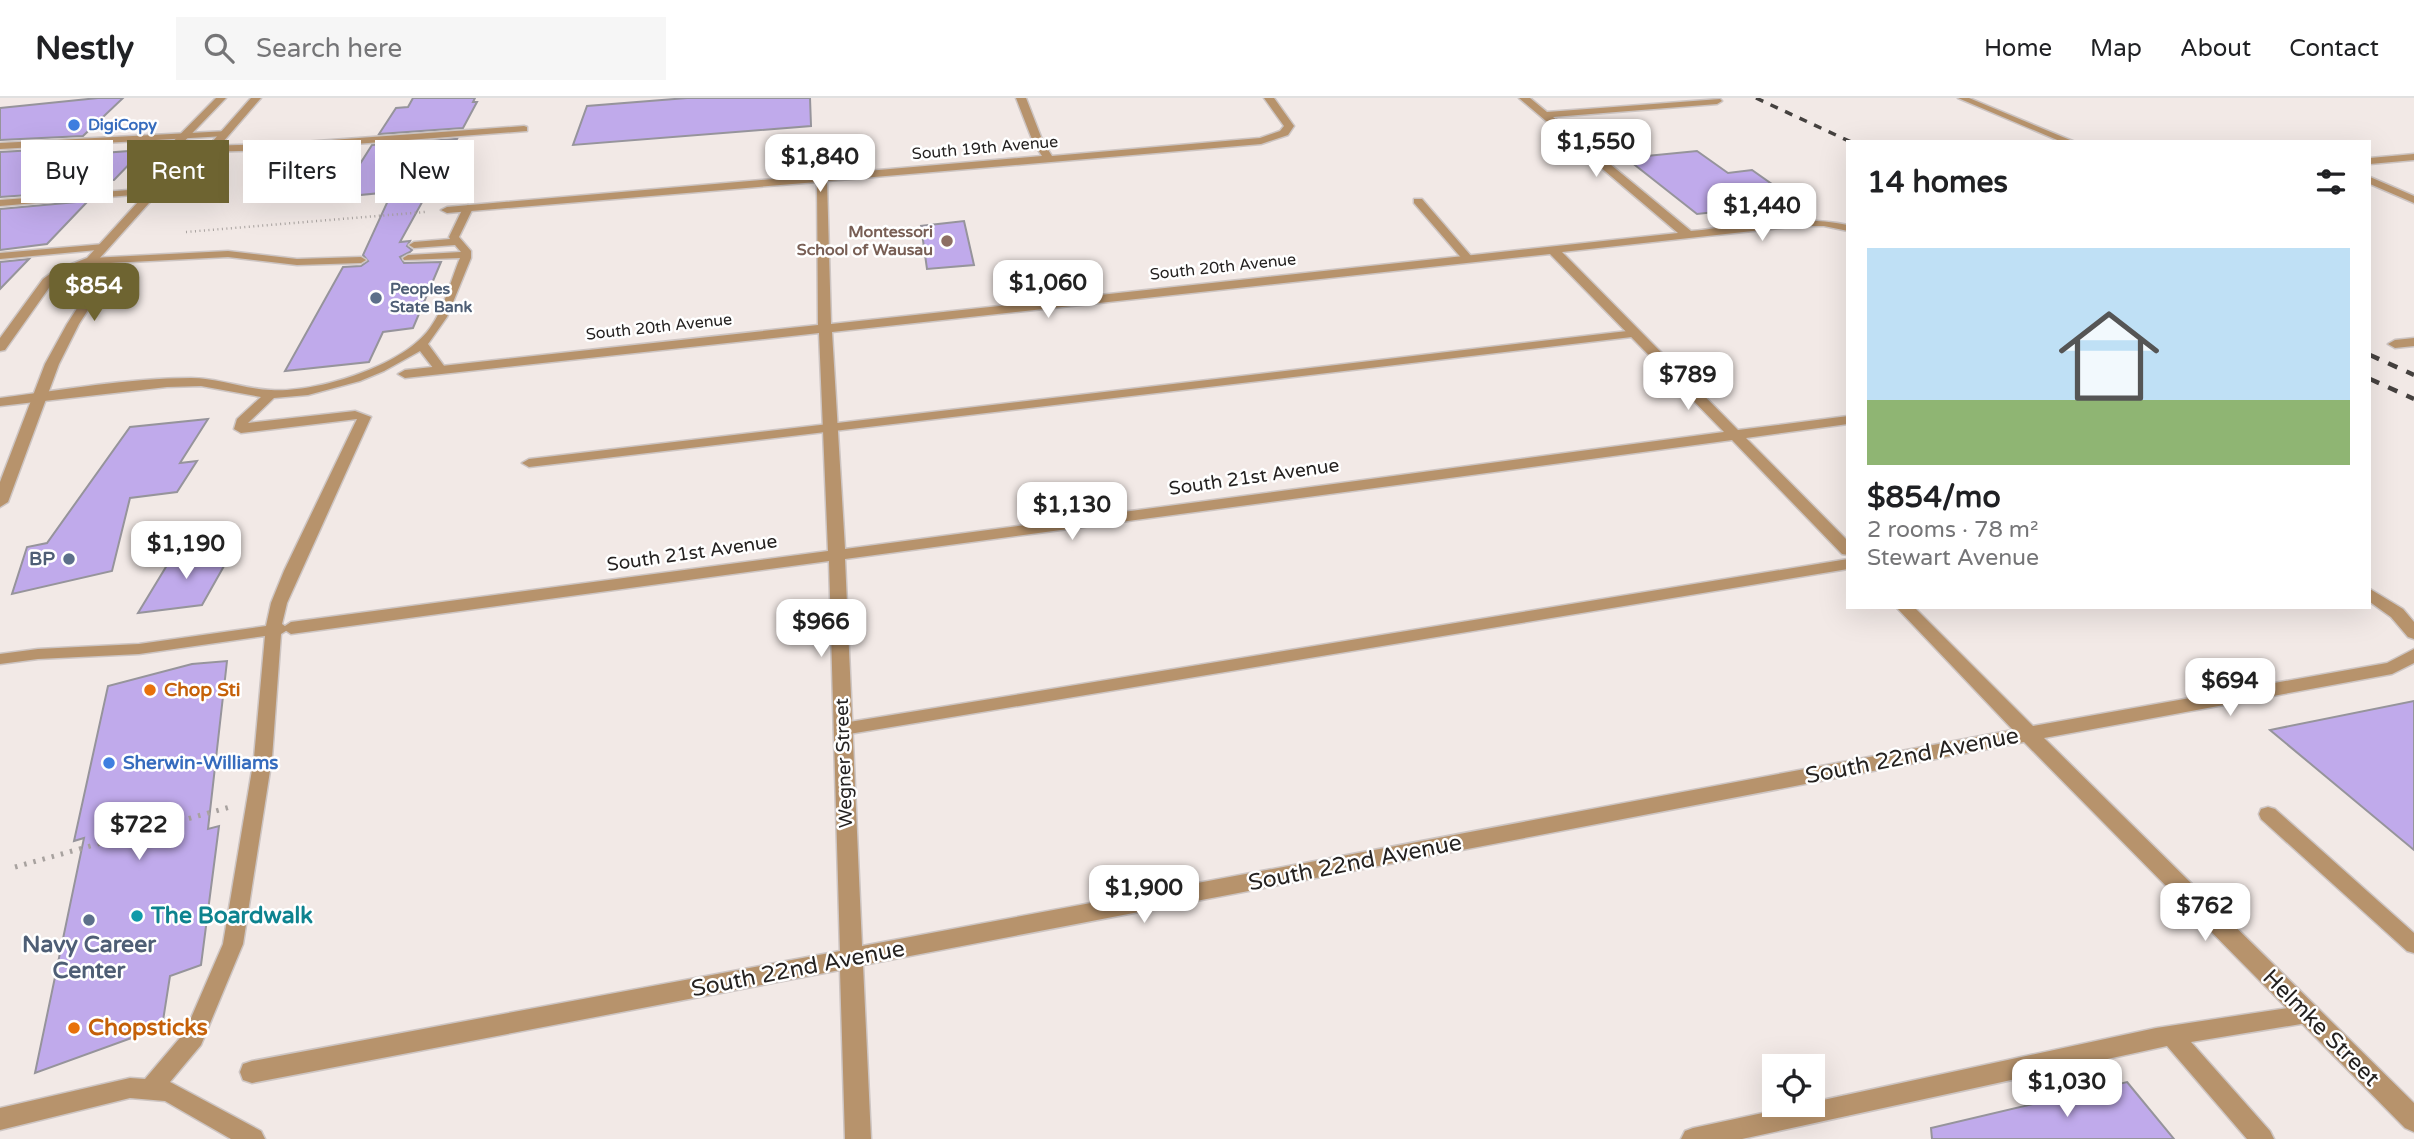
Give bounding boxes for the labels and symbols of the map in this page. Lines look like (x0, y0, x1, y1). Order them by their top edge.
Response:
place label: DigiCopy (88, 115, 157, 135)
marker: DigiCopy (66, 117, 82, 133)
pin: $1,550 (1539, 120, 1653, 179)
street label: South 19th Avenue (911, 132, 1059, 164)
pin: $1,840 (763, 134, 877, 194)
pin: $1,440 (1705, 184, 1819, 243)
place label: Montessori School of Wausau (797, 222, 933, 260)
marker: Montessori School of Wausau (939, 233, 955, 249)
street label: South 20th Avenue (1149, 249, 1297, 285)
pin: $1,060 (991, 260, 1105, 320)
pin: $854 (53, 264, 135, 323)
place label: Peoples State Bank (390, 279, 472, 317)
marker: Peoples State Bank (368, 290, 384, 306)
street label: South 20th Avenue (585, 309, 733, 345)
pin: $789 (1647, 352, 1729, 412)
street label: South 21st Avenue (1167, 454, 1341, 500)
pin: $1,130 (1015, 482, 1129, 542)
pin: $1,190 (129, 522, 243, 581)
street label: South 21st Avenue (605, 530, 779, 576)
place label: BP (29, 548, 55, 570)
marker: BP (61, 551, 77, 567)
pin: $966 (780, 600, 862, 659)
pin: $694 (2189, 658, 2271, 718)
place label: Chop Sti (164, 679, 241, 702)
marker: Chop Sti (142, 682, 158, 698)
street label: Wegner Street (831, 698, 857, 828)
street label: South 22nd Avenue (1803, 722, 2021, 790)
place label: Sherwin-Williams (123, 752, 278, 774)
marker: Sherwin-Williams (101, 755, 117, 771)
pin: $722 (98, 802, 180, 862)
street label: South 22nd Avenue (1246, 829, 1464, 897)
pin: $1,900 (1087, 866, 1201, 925)
pin: $762 (2164, 884, 2246, 943)
place label: The Boardwalk (150, 902, 313, 930)
marker: The Boardwalk (129, 908, 145, 924)
marker: Navy Career Center (81, 912, 97, 928)
place label: Navy Career Center (22, 931, 157, 985)
street label: South 22nd Avenue (689, 935, 907, 1003)
street label: Helmke Street (2257, 964, 2385, 1092)
place label: Chopsticks (88, 1014, 208, 1042)
marker: Chopsticks (66, 1020, 82, 1036)
pin: $1,030 (2010, 1060, 2124, 1119)

